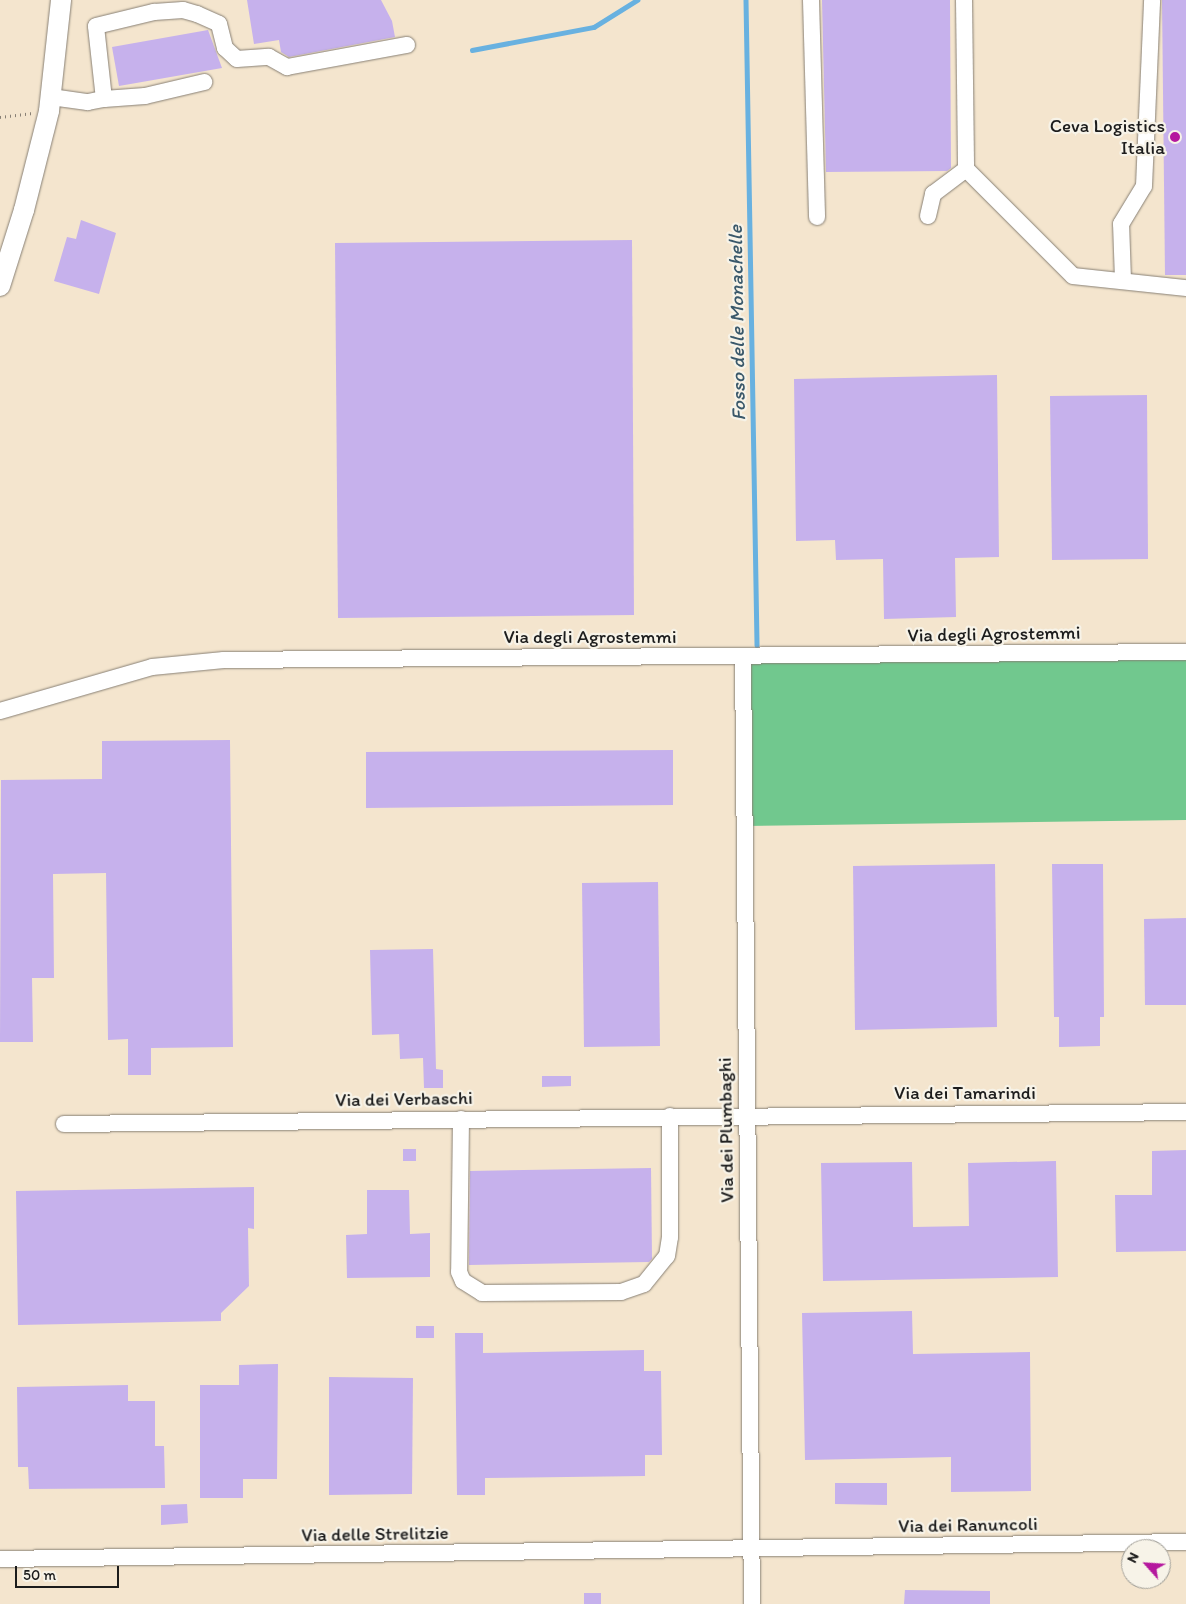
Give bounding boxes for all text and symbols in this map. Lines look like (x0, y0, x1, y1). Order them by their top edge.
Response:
place label: Ceva Logistics Italia (1050, 115, 1165, 159)
marker: Ceva Logistics Italia (1169, 131, 1181, 143)
water label: Fosso delle Monachelle (723, 225, 751, 421)
street label: Via degli Agrostemmi (907, 621, 1081, 647)
street label: Via degli Agrostemmi (504, 626, 676, 648)
street label: Via dei Plumbaghi (713, 1058, 739, 1202)
street label: Via dei Tamarindi (895, 1082, 1035, 1104)
street label: Via dei Verbaschi (336, 1086, 472, 1112)
street label: Via dei Ranuncoli (898, 1512, 1038, 1538)
street label: Via delle Strelitzie (301, 1521, 449, 1547)
north arrow (1121, 1539, 1171, 1589)
text: N (1123, 1550, 1143, 1566)
scale bar (18, 1556, 121, 1588)
text: 50 m (23, 1566, 56, 1584)

